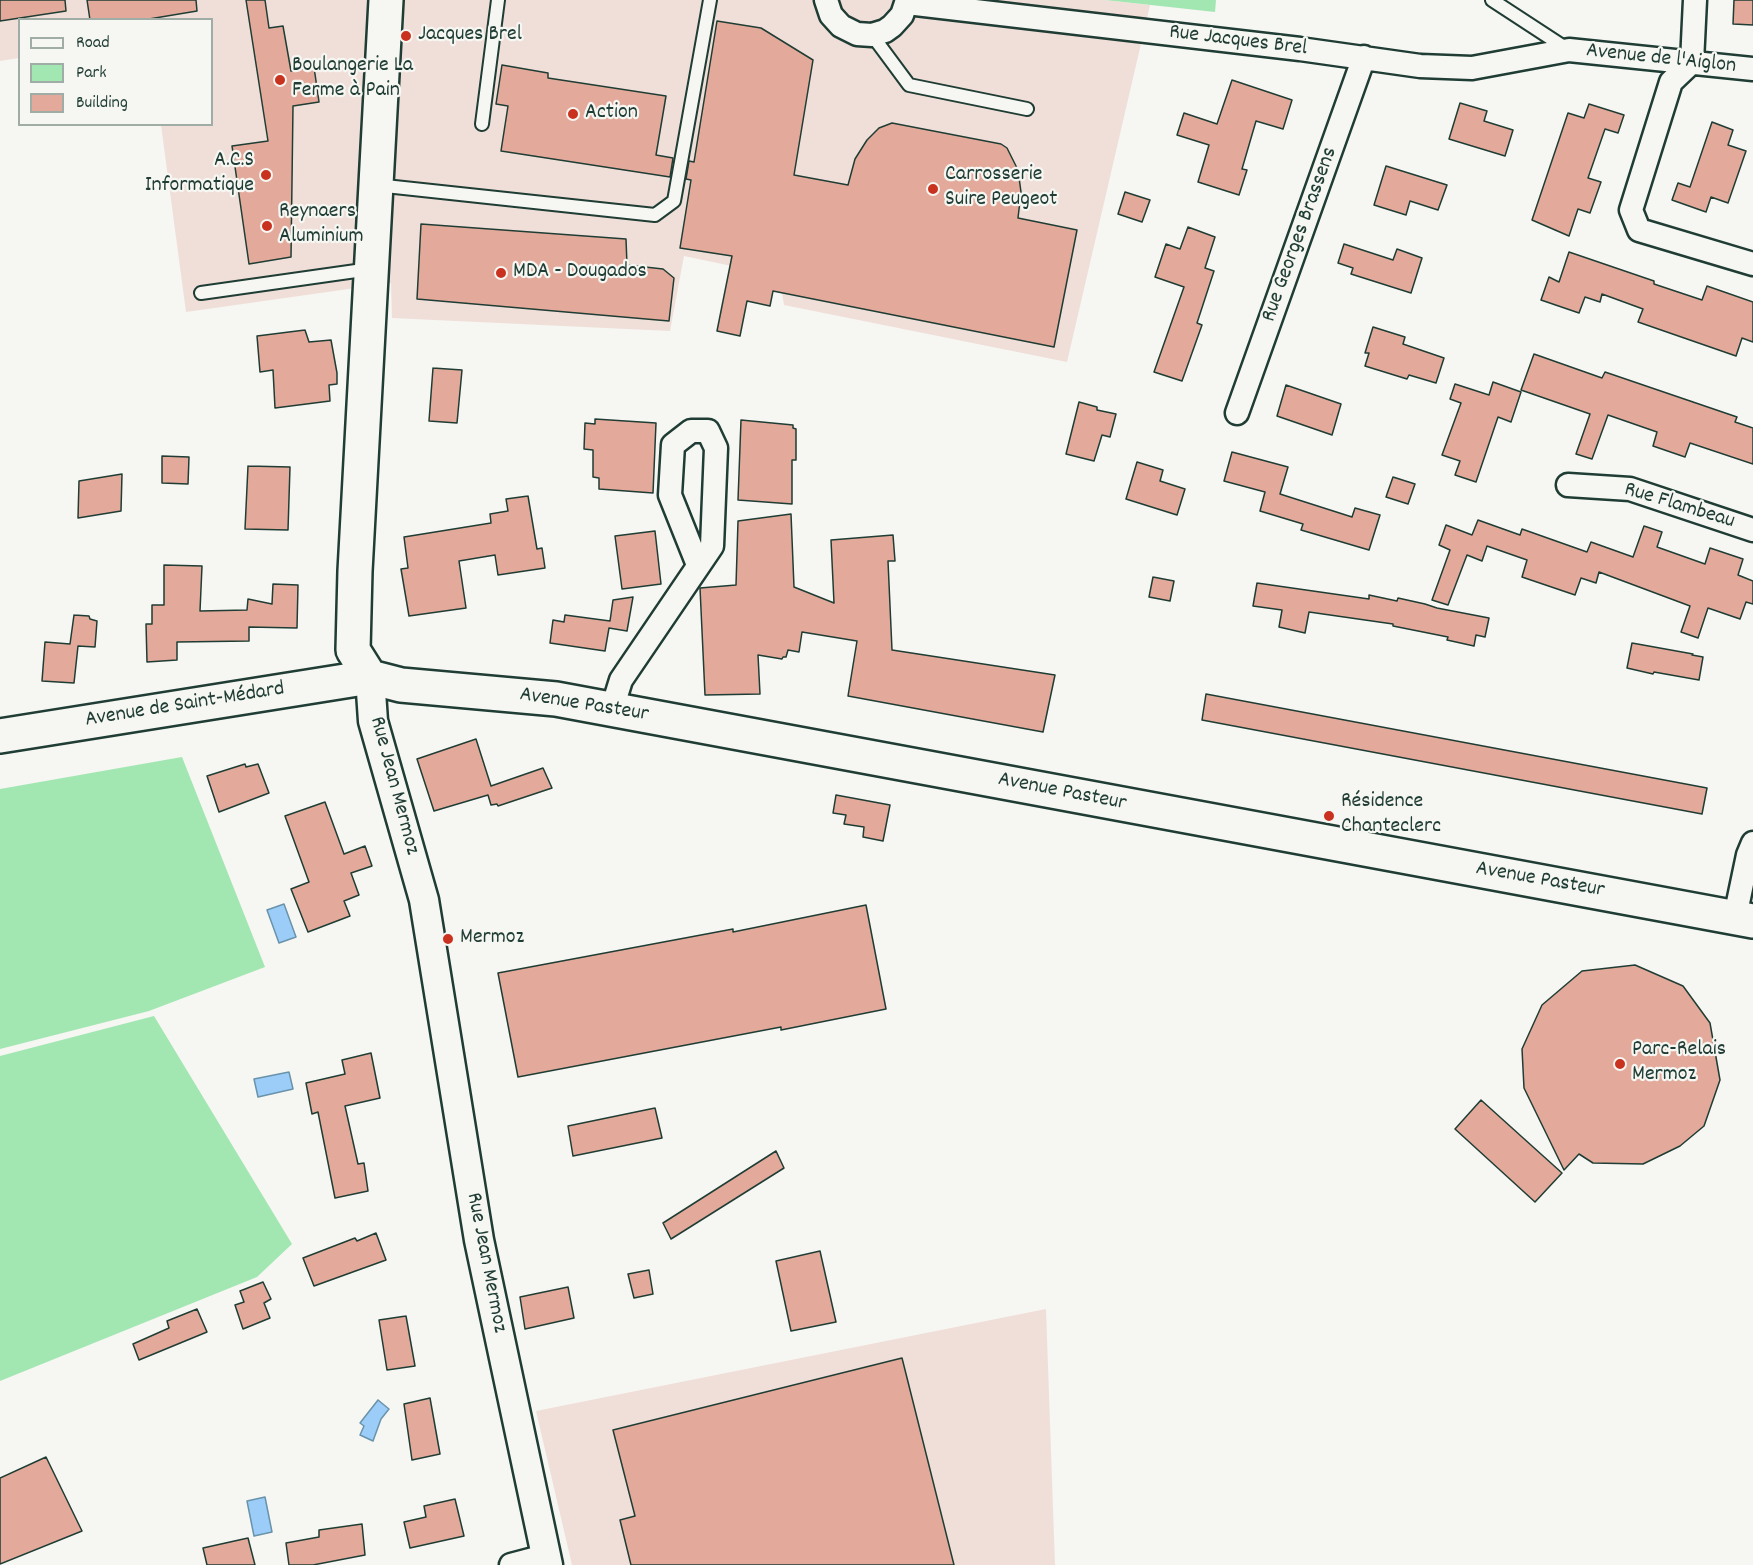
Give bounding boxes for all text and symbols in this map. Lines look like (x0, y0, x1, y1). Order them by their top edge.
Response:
legend (18, 18, 213, 126)
street label: Rue Jacques Brel (1167, 20, 1309, 64)
place label: Jacques Brel (418, 23, 522, 49)
marker: Jacques Brel (399, 29, 413, 43)
text: Road (76, 31, 110, 56)
street label: Avenue de l'Aiglon (1585, 39, 1737, 81)
place label: Boulangerie La Ferme à Pain (292, 54, 413, 106)
text: Park (76, 61, 107, 86)
marker: Boulangerie La Ferme à Pain (273, 73, 287, 87)
text: Building (76, 91, 128, 116)
place label: Action (585, 101, 638, 127)
marker: Action (566, 107, 580, 121)
street label: Rue Georges Brassens (1257, 144, 1345, 326)
place label: A.C.S Informatique (145, 149, 254, 200)
place label: Carrosserie Suire Peugeot (945, 163, 1057, 214)
marker: A.C.S Informatique (259, 168, 273, 182)
marker: Carrosserie Suire Peugeot (926, 182, 940, 196)
place label: Reynaers Aluminium (279, 200, 364, 252)
marker: Reynaers Aluminium (260, 219, 274, 233)
place label: MDA - Dougados (513, 260, 647, 286)
marker: MDA - Dougados (494, 266, 508, 280)
street label: Rue Flambeau (1620, 478, 1738, 536)
street label: Avenue de Saint-Médard (83, 677, 287, 735)
street label: Avenue Pasteur (518, 683, 650, 729)
street label: Rue Jean Mermoz (362, 714, 424, 858)
street label: Avenue Pasteur (996, 768, 1128, 818)
place label: Résidence Chanteclerc (1341, 790, 1441, 842)
marker: Résidence Chanteclerc (1322, 809, 1336, 823)
street label: Avenue Pasteur (1474, 857, 1606, 905)
place label: Mermoz (460, 926, 524, 952)
marker: Mermoz (441, 932, 455, 946)
place label: Parc-Relais Mermoz (1632, 1038, 1726, 1090)
marker: Parc-Relais Mermoz (1613, 1057, 1627, 1071)
street label: Rue Jean Mermoz (458, 1191, 512, 1335)

